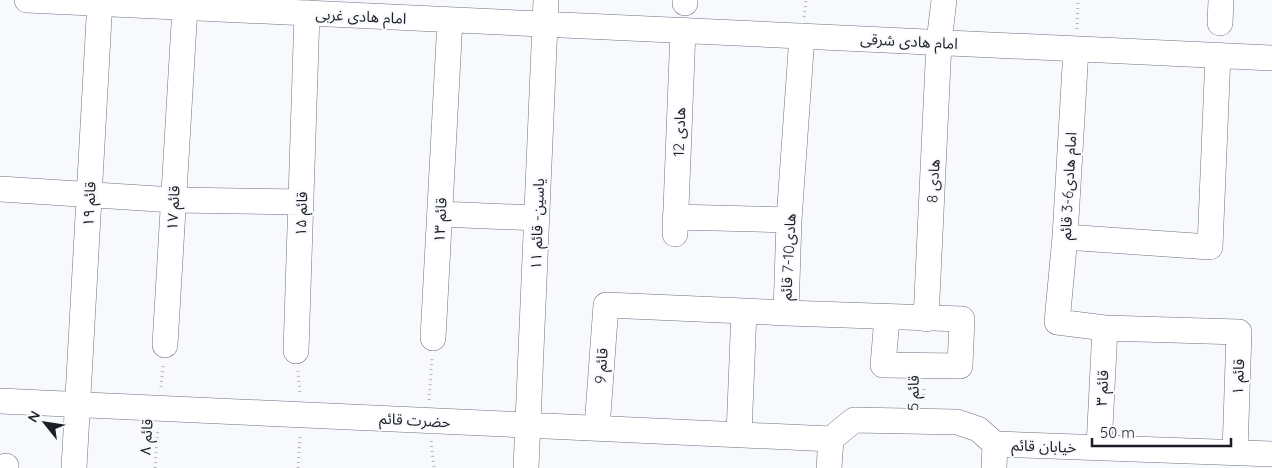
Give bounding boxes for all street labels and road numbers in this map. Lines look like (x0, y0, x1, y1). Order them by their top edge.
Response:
street label: امام هادی غربی (315, 4, 407, 30)
street label: امام هادی شرقی (860, 29, 958, 55)
street label: 12 هادی (669, 107, 689, 157)
street label: امام هادی6-3 قائم (1056, 131, 1082, 241)
street label: هادی 8 (922, 159, 944, 203)
street label: یاسین- قائم ۱۱ (526, 178, 550, 270)
street label: قائم ۱۹ (78, 181, 102, 227)
street label: قائم ۱۷ (162, 185, 186, 231)
street label: قائم ۱۵ (291, 191, 313, 237)
street label: قائم ۱۳ (429, 197, 453, 243)
street label: هادی10-7 قائم (776, 213, 802, 301)
street label: قائم 9 (590, 347, 614, 385)
street label: قائم ۱ (1228, 358, 1250, 396)
street label: قائم ۳ (1092, 369, 1114, 407)
street label: قائم 5 (903, 375, 925, 411)
street label: حضرت قائم (379, 409, 451, 433)
street label: قائم ۸ (135, 418, 159, 456)
street label: خیابان قائم (1011, 435, 1077, 459)

